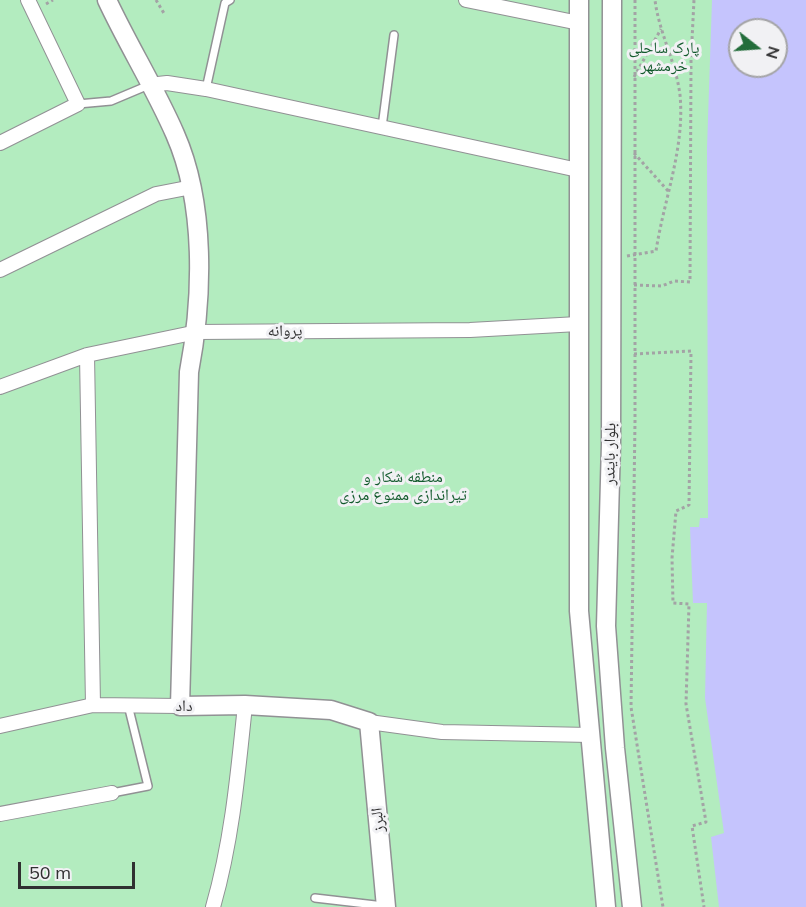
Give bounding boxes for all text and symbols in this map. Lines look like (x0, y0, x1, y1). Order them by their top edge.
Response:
north arrow (728, 18, 788, 78)
park label: پارک ساحلی خرمشهر (628, 38, 700, 76)
text: N (762, 44, 785, 61)
street label: پروانه (267, 321, 303, 341)
street label: بلوار بایندر (600, 423, 620, 485)
park label: منطقه شکار و تیراندازی ممنوع مرزی (339, 467, 467, 505)
street label: داد (175, 696, 193, 716)
street label: البرز (367, 807, 389, 833)
scale bar (21, 850, 138, 888)
text: 50 m (29, 861, 71, 884)

